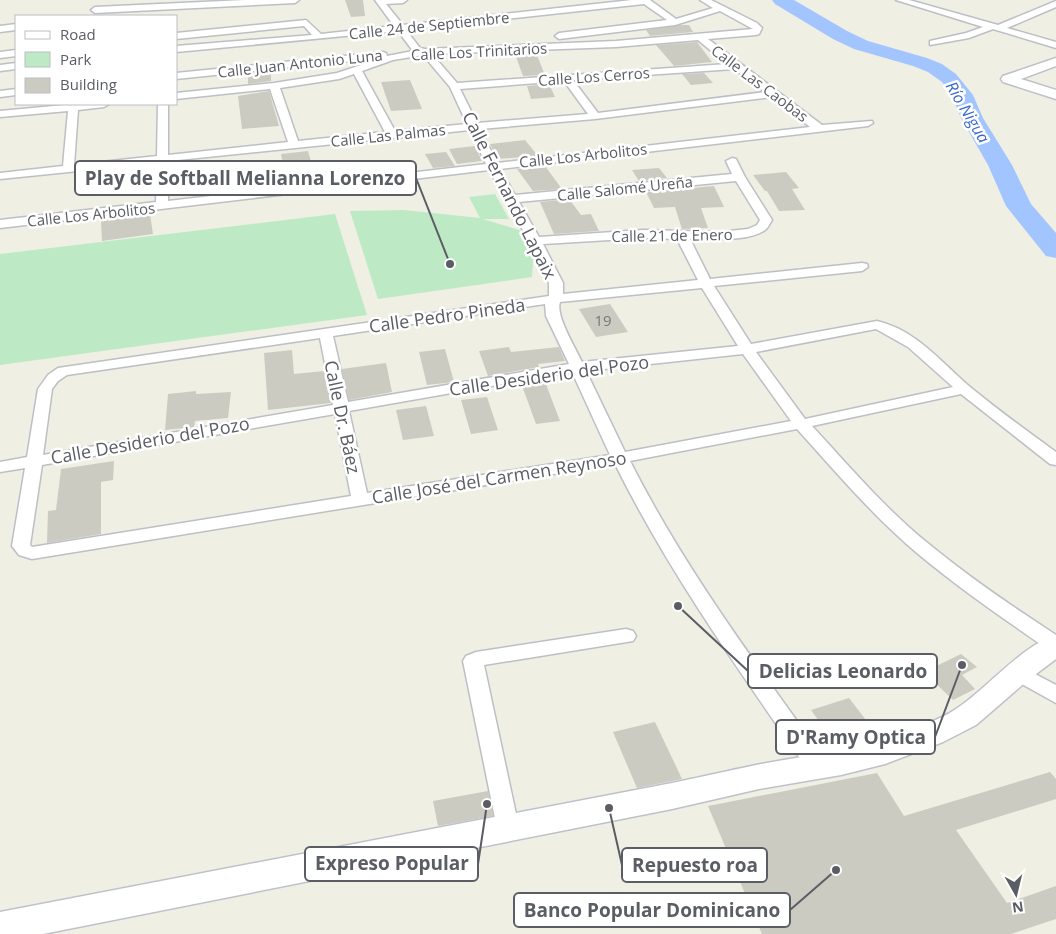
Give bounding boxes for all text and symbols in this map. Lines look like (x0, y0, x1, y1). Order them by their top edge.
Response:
street label: Calle 24 de Septiembre (348, 7, 510, 43)
legend (15, 15, 178, 105)
text: Road (60, 24, 96, 44)
street label: Calle Los Trinitarios (410, 37, 548, 65)
street label: Calle Las Caobas (708, 40, 812, 126)
street label: Calle Juan Antonio Luna (216, 44, 384, 82)
text: Park (60, 49, 91, 69)
street label: Calle Los Cerros (537, 62, 651, 90)
text: Building (60, 74, 117, 94)
water label: Río Nigua (941, 77, 995, 147)
street label: Calle Fernando Lapaix (457, 107, 563, 283)
street label: Calle Las Palmas (330, 119, 446, 151)
street label: Calle Los Arbolitos (518, 138, 648, 172)
callout: Play de Softball Melianna Lorenzo (75, 161, 416, 195)
text: Play de Softball Melianna Lorenzo (85, 165, 405, 191)
street label: Calle Salomé Ureña (556, 171, 694, 205)
street label: Calle Los Arbolitos (26, 197, 156, 231)
street label: Calle 21 de Enero (611, 224, 733, 246)
street label: Calle Pedro Pineda (367, 292, 527, 338)
house number: 19 (594, 310, 612, 330)
street label: Calle Desiderio del Pozo (448, 349, 650, 401)
street label: Calle Dr. Báez (319, 358, 367, 476)
street label: Calle Desiderio del Pozo (49, 411, 251, 469)
street label: Calle José del Carmen Reynoso (370, 445, 628, 509)
callout: Delicias Leonardo (748, 654, 937, 688)
text: Delicias Leonardo (759, 658, 927, 684)
callout: D'Ramy Optica (776, 720, 935, 754)
text: D'Ramy Optica (786, 724, 926, 750)
callout: Expreso Popular (305, 847, 478, 881)
callout: Repuesto roa (622, 848, 767, 882)
text: Expreso Popular (315, 850, 469, 876)
text: Repuesto roa (632, 852, 758, 878)
north arrow (991, 869, 1041, 919)
callout: Banco Popular Dominicano (514, 893, 790, 927)
text: Banco Popular Dominicano (524, 897, 780, 923)
text: N (1011, 897, 1025, 918)

